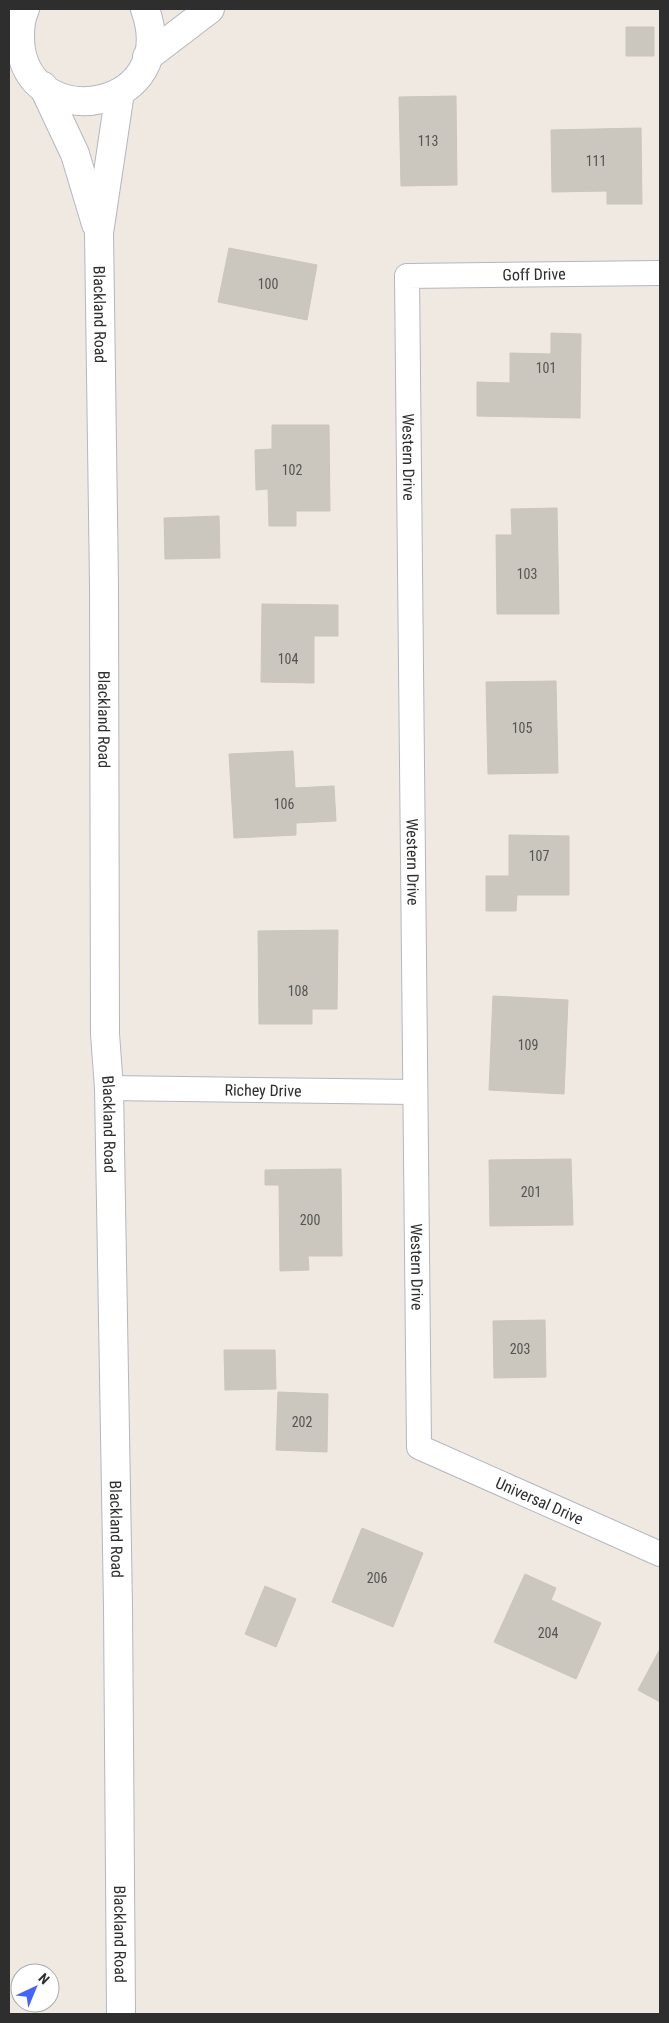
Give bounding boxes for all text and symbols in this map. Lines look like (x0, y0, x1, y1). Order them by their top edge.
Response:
house number: 113 (418, 133, 438, 149)
house number: 111 (586, 153, 606, 169)
street label: Goff Drive (502, 264, 566, 285)
street label: Blackland Road (89, 266, 110, 363)
house number: 100 (258, 276, 278, 292)
house number: 101 (536, 360, 556, 376)
street label: Western Drive (398, 413, 418, 501)
house number: 102 (282, 462, 302, 478)
house number: 103 (517, 566, 537, 582)
house number: 104 (278, 651, 298, 667)
street label: Blackland Road (94, 671, 113, 768)
house number: 105 (512, 720, 532, 736)
house number: 106 (274, 796, 294, 812)
street label: Western Drive (403, 818, 422, 906)
house number: 107 (529, 848, 549, 864)
house number: 108 (288, 983, 308, 999)
house number: 109 (518, 1037, 538, 1053)
street label: Blackland Road (98, 1075, 119, 1173)
street label: Richey Drive (224, 1081, 302, 1101)
house number: 201 (521, 1184, 541, 1200)
house number: 200 (300, 1212, 320, 1228)
street label: Western Drive (407, 1223, 427, 1311)
house number: 203 (510, 1341, 530, 1357)
house number: 202 (292, 1414, 312, 1430)
street label: Universal Drive (493, 1473, 586, 1529)
street label: Blackland Road (106, 1480, 127, 1578)
house number: 206 (367, 1570, 387, 1586)
house number: 204 (538, 1625, 558, 1641)
street label: Blackland Road (110, 1885, 130, 1983)
north arrow (10, 1963, 60, 2013)
text: N (35, 1970, 53, 1987)

